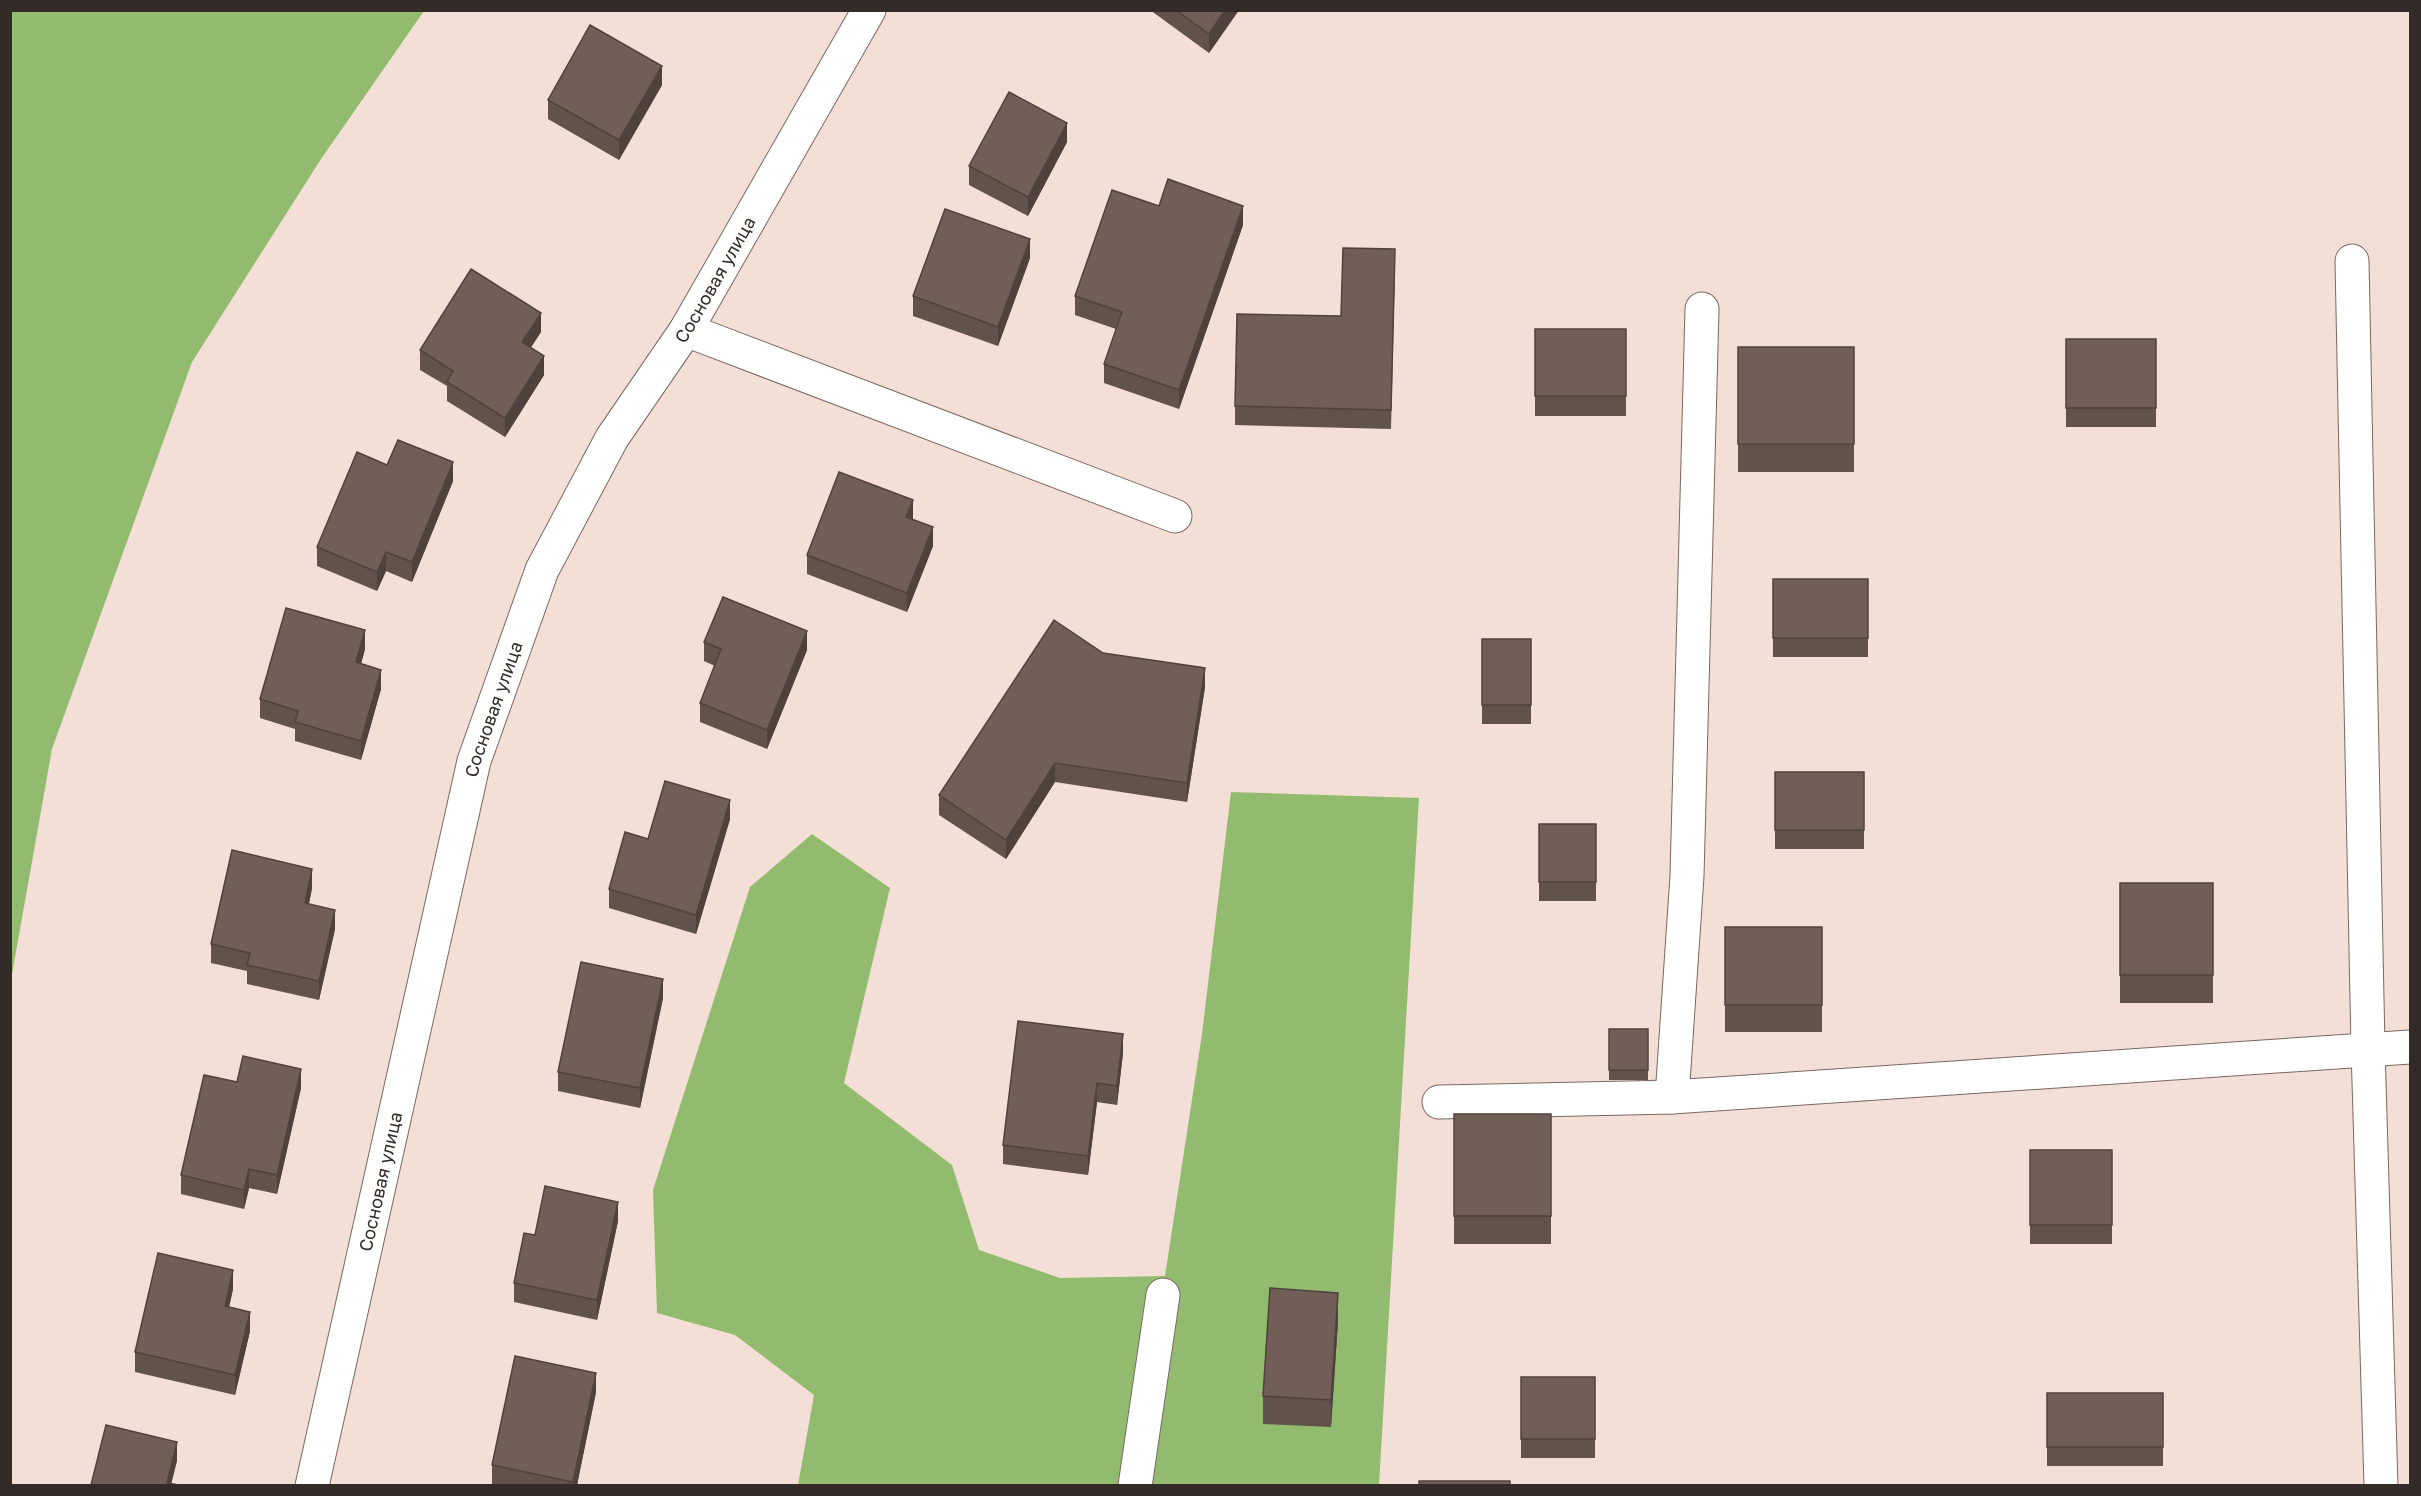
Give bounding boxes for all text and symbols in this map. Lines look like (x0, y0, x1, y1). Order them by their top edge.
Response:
street label: Сосновая улица (669, 212, 760, 347)
street label: Сосновая улица (460, 638, 527, 779)
street label: Сосновая улица (354, 1110, 406, 1253)

